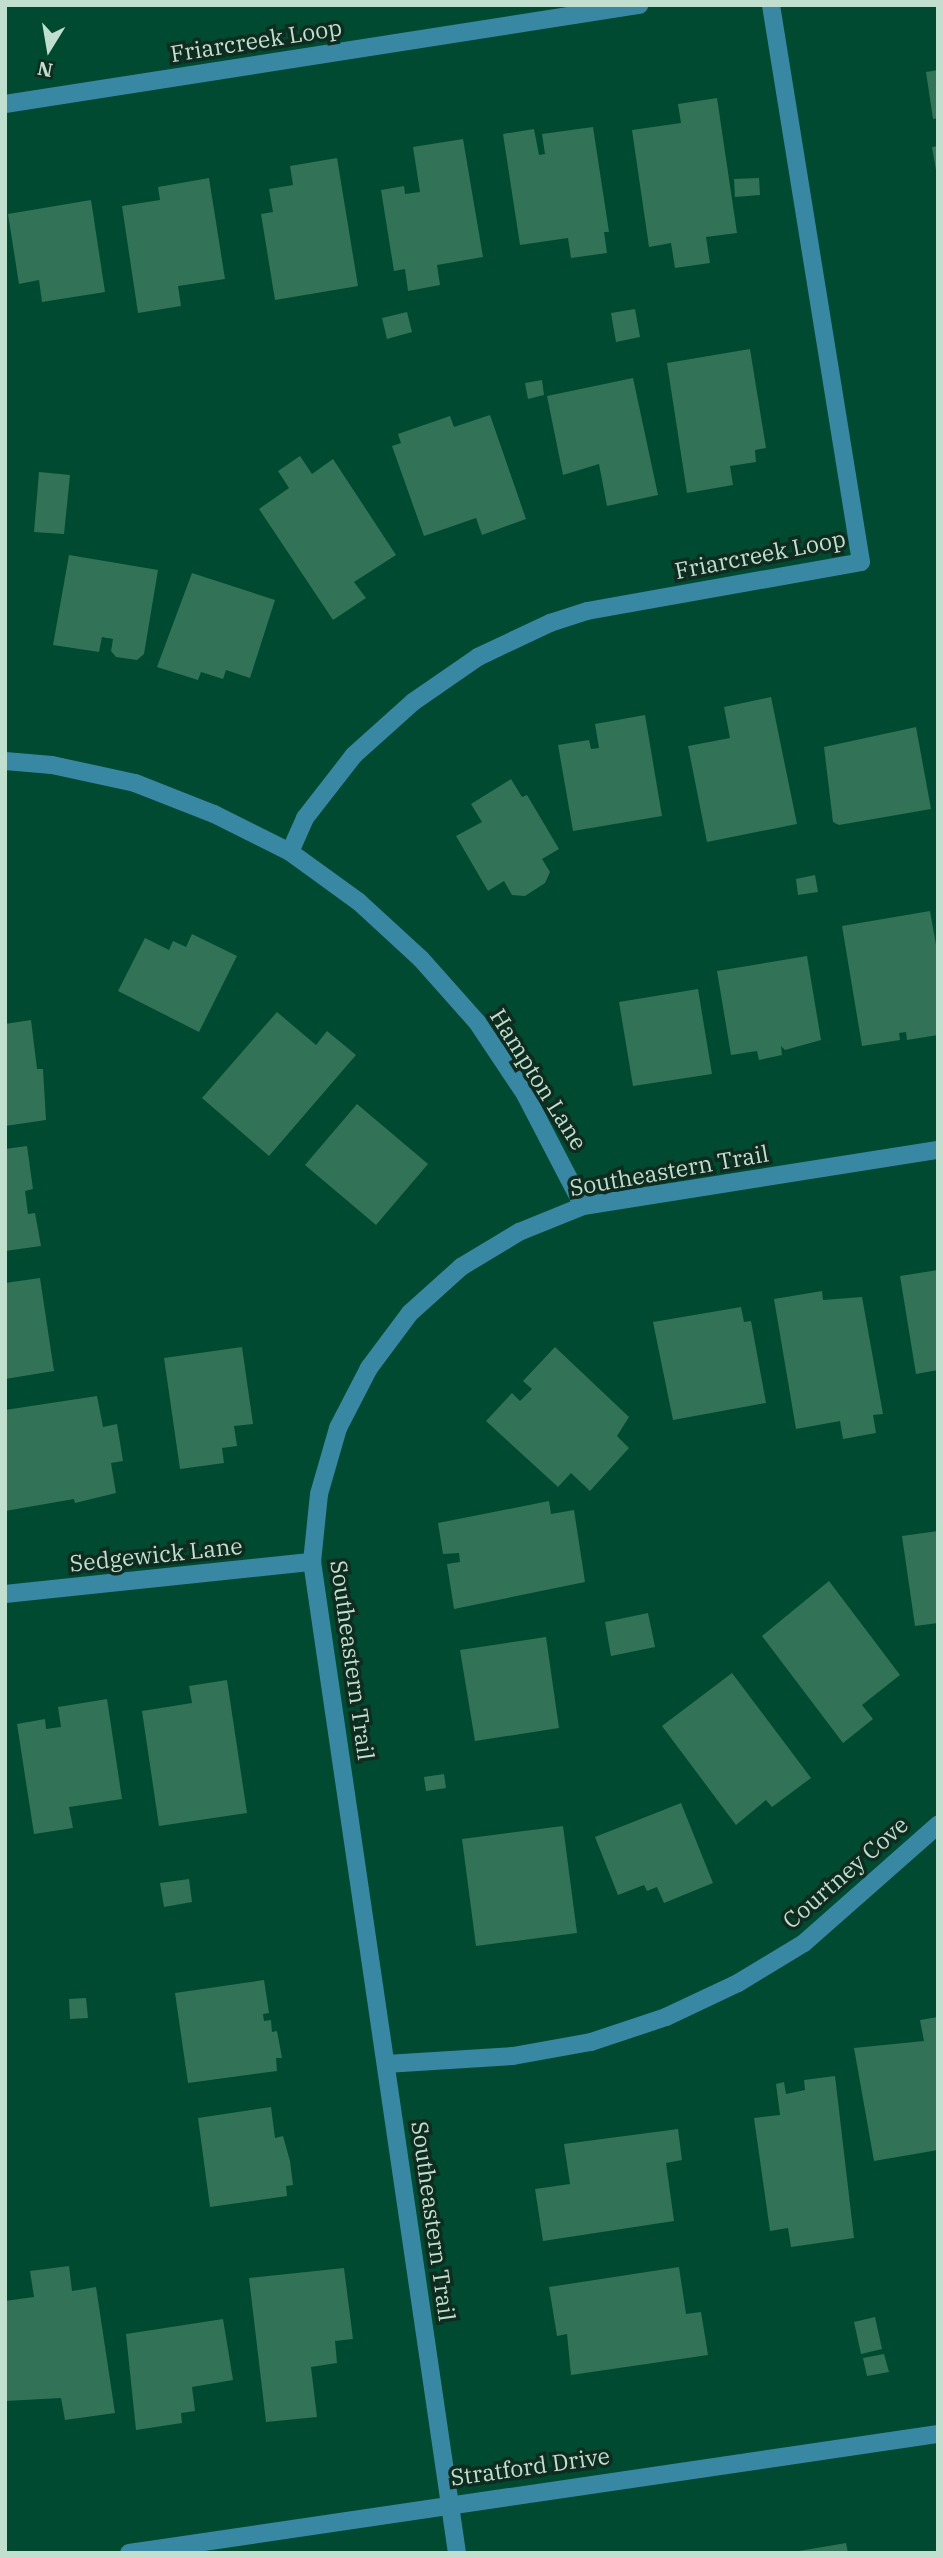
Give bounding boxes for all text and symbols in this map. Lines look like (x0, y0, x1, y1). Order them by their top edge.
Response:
street label: Friarcreek Loop (168, 13, 344, 67)
north arrow (14, 14, 84, 84)
text: N (35, 56, 55, 83)
street label: Friarcreek Loop (672, 524, 848, 584)
street label: Hampton Lane (485, 1003, 593, 1155)
street label: Southeastern Trail (567, 1139, 771, 1201)
street label: Sedgewick Lane (68, 1531, 244, 1577)
street label: Southeastern Trail (325, 1558, 381, 1762)
street label: Courtney Cove (777, 1810, 913, 1934)
street label: Southeastern Trail (406, 2119, 462, 2323)
street label: Stratford Drive (449, 2441, 611, 2491)

